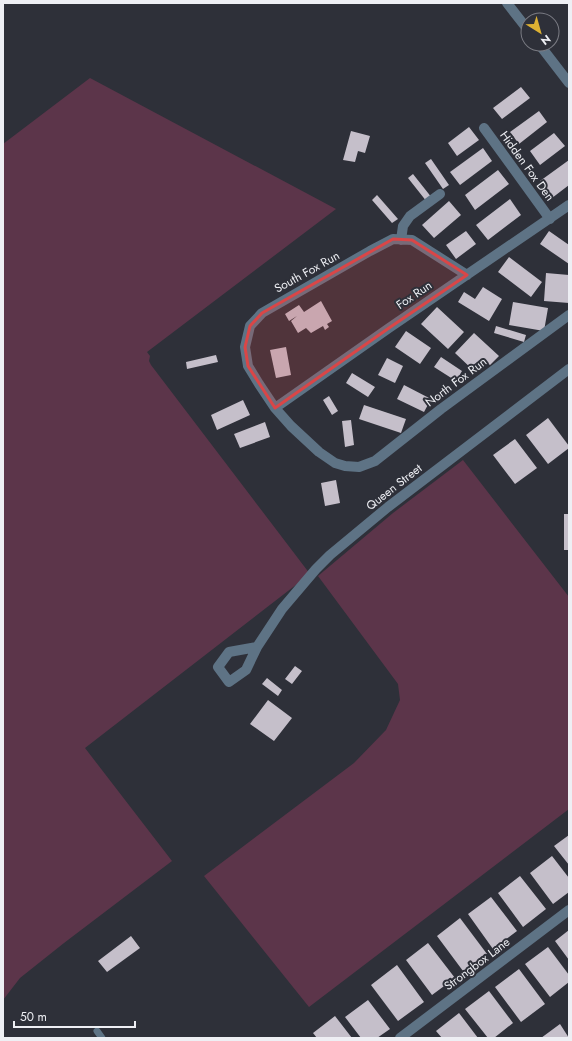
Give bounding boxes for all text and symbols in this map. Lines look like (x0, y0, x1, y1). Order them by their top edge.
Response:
north arrow (520, 12, 560, 52)
text: N (538, 31, 554, 49)
street label: Hidden Fox Den (495, 127, 559, 205)
street label: South Fox Run (271, 247, 343, 297)
street label: Fox Run (392, 276, 436, 314)
street label: North Fox Run (422, 353, 490, 411)
street label: Queen Street (362, 459, 426, 515)
street label: Strongbox Lane (440, 933, 514, 995)
scale bar (14, 1003, 135, 1029)
text: 50 m (20, 1008, 47, 1026)

